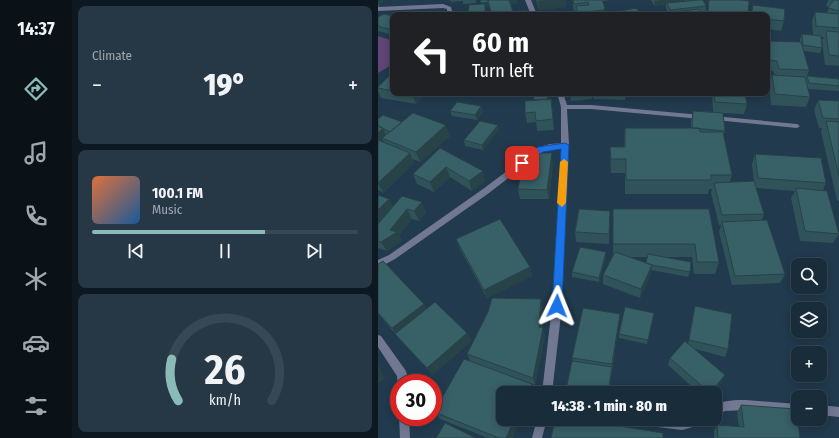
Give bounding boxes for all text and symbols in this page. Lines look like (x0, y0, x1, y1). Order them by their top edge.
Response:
text: 14:37 (17, 18, 55, 40)
text: 60 m (472, 26, 529, 59)
icon: left (406, 28, 458, 80)
text: Climate (92, 48, 132, 63)
text: Turn left (472, 60, 534, 82)
text: 19° (204, 67, 246, 103)
text: − (92, 72, 102, 99)
text: + (348, 72, 358, 99)
icon: directions (22, 75, 50, 103)
icon: music (22, 139, 50, 167)
pin (505, 146, 539, 180)
icon: arrive (511, 152, 533, 174)
text: 100.1 FM (152, 184, 203, 202)
icon: phone (22, 202, 50, 230)
text: Music (152, 202, 182, 217)
icon: previous (125, 240, 147, 262)
icon: pause (214, 240, 236, 262)
icon: next (303, 240, 325, 262)
map controls (791, 258, 827, 426)
button: search (791, 258, 827, 294)
icon: climate (22, 265, 50, 293)
position arrow (536, 285, 578, 327)
button: layers (791, 302, 827, 338)
icon: car (22, 329, 50, 357)
text: 26 (203, 345, 246, 395)
button: + (791, 346, 827, 382)
speed limit sign: 30 (390, 374, 442, 426)
button: − (791, 390, 827, 426)
icon: filters (22, 392, 50, 420)
text: km/h (209, 392, 241, 409)
text: 14:38 · 1 min · 80 m (551, 397, 667, 415)

